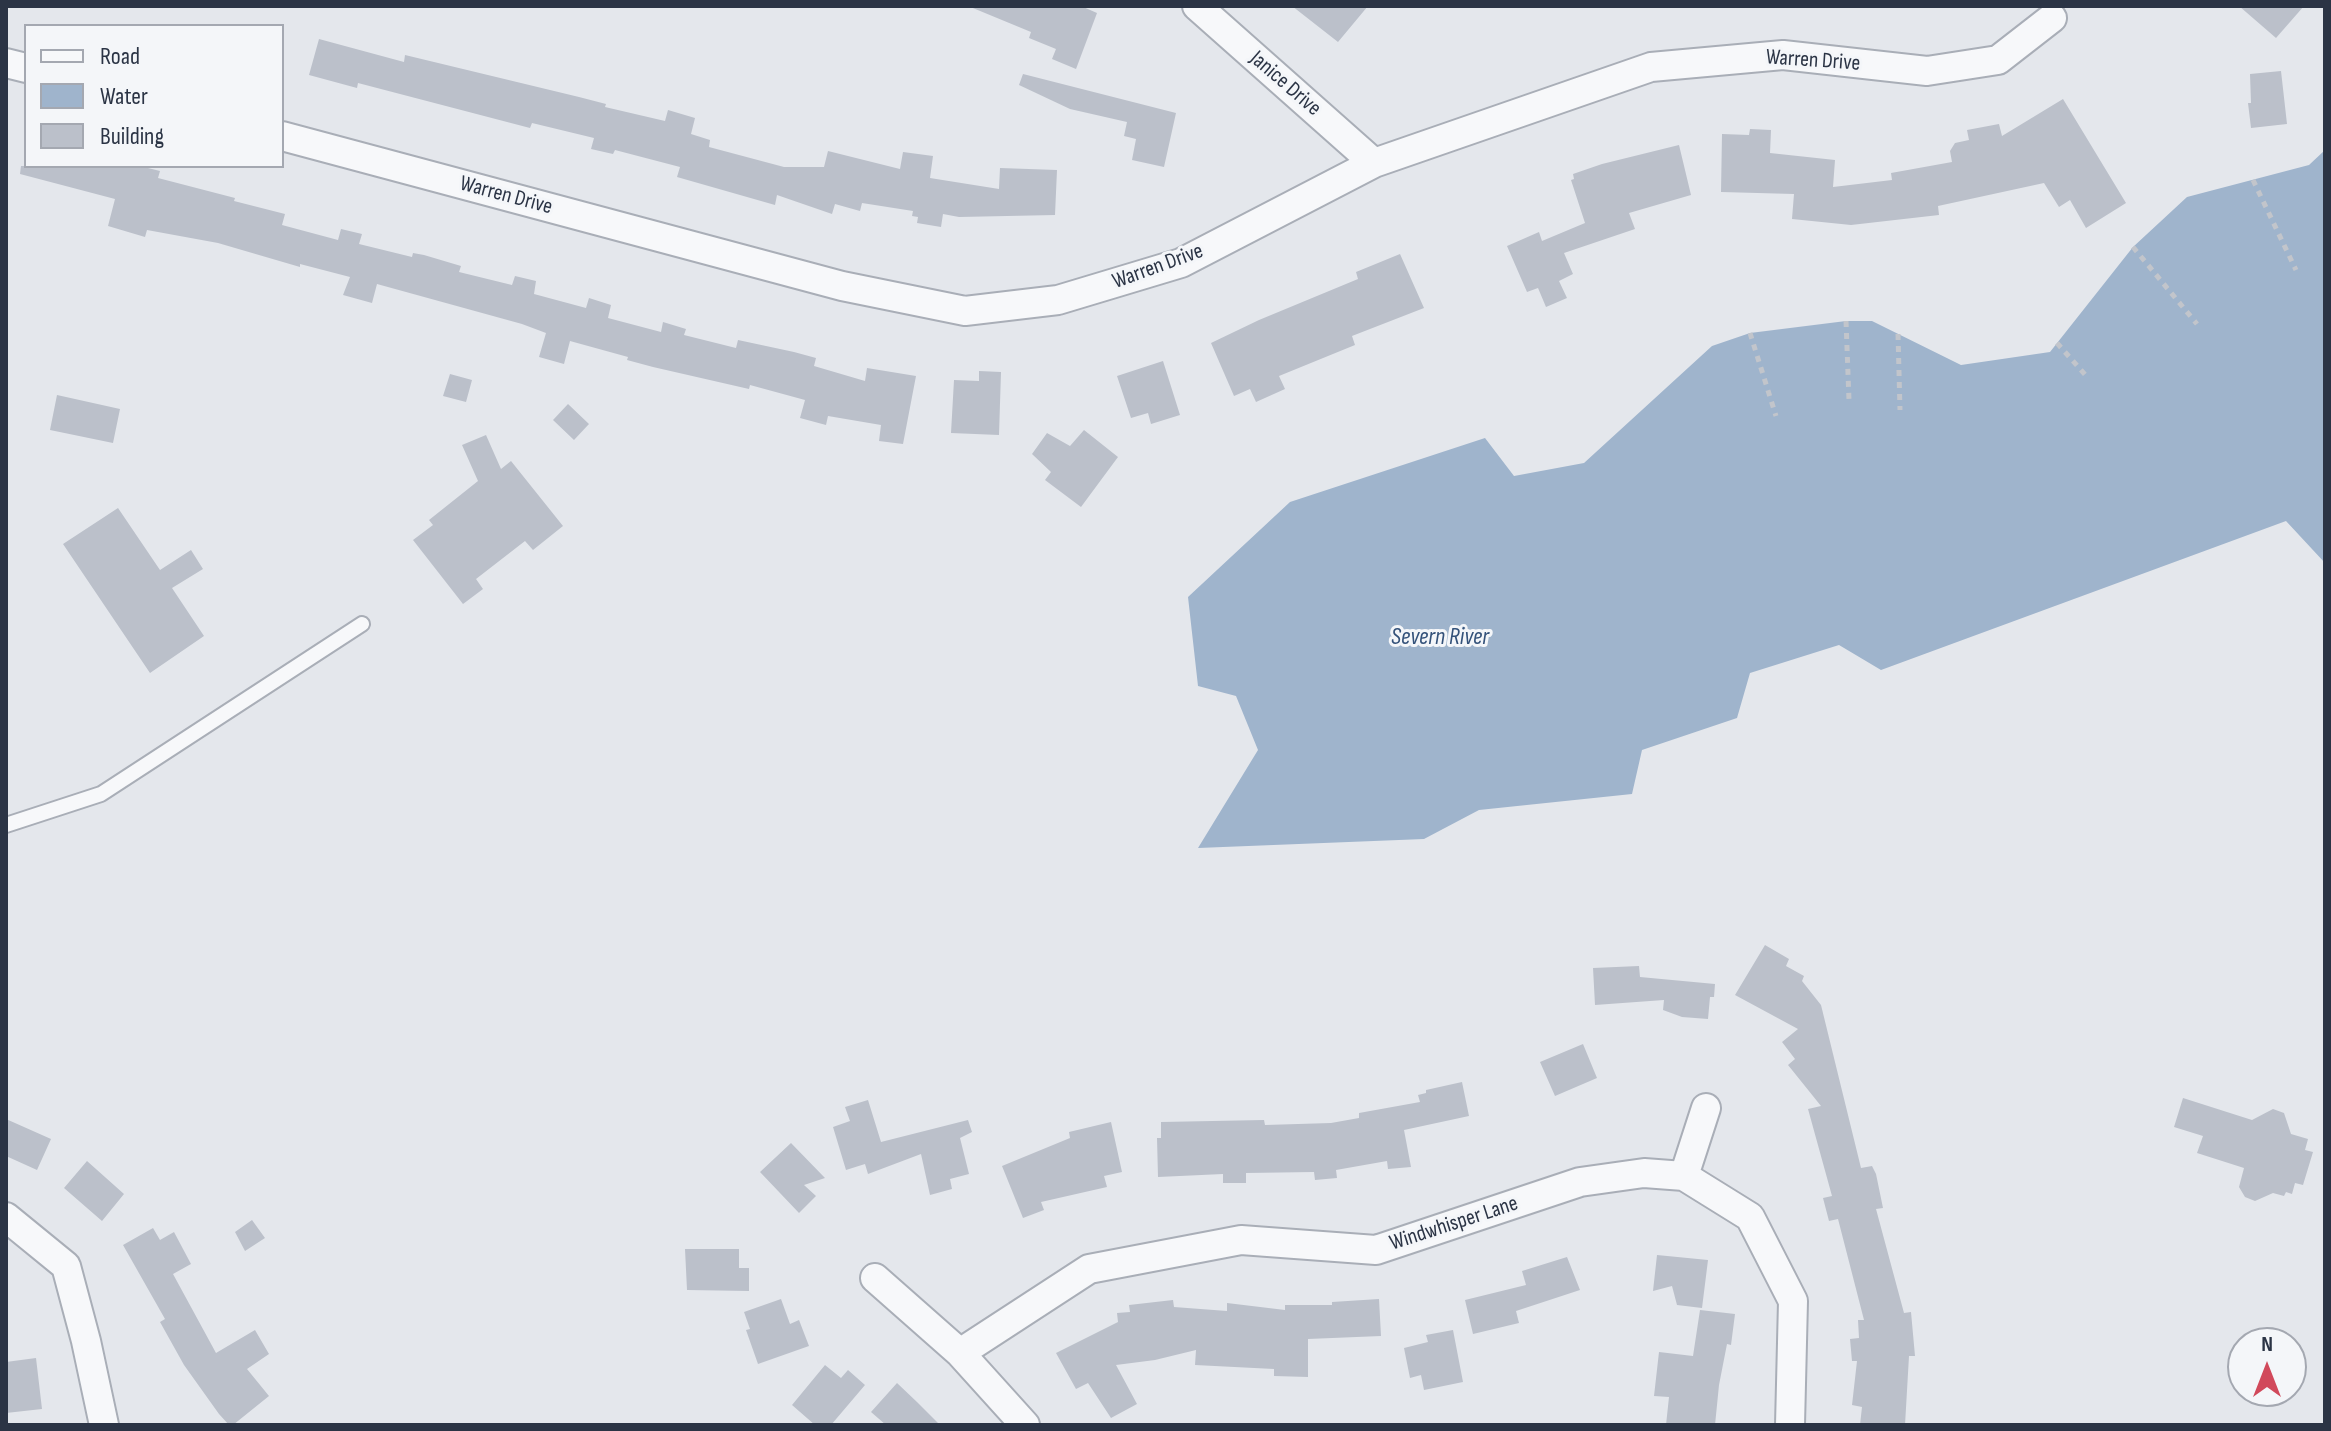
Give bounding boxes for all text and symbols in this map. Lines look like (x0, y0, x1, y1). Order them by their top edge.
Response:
legend (24, 24, 284, 168)
text: Road (100, 42, 140, 71)
street label: Warren Drive (1765, 45, 1861, 77)
street label: Janice Drive (1244, 46, 1326, 122)
text: Water (100, 82, 148, 111)
text: Building (100, 122, 164, 151)
street label: Warren Drive (457, 171, 555, 221)
street label: Warren Drive (1109, 238, 1207, 296)
water label: Severn River (1391, 624, 1489, 652)
street label: Windwhisper Lane (1386, 1191, 1522, 1257)
north arrow (2227, 1327, 2307, 1407)
text: N (2261, 1331, 2273, 1358)

